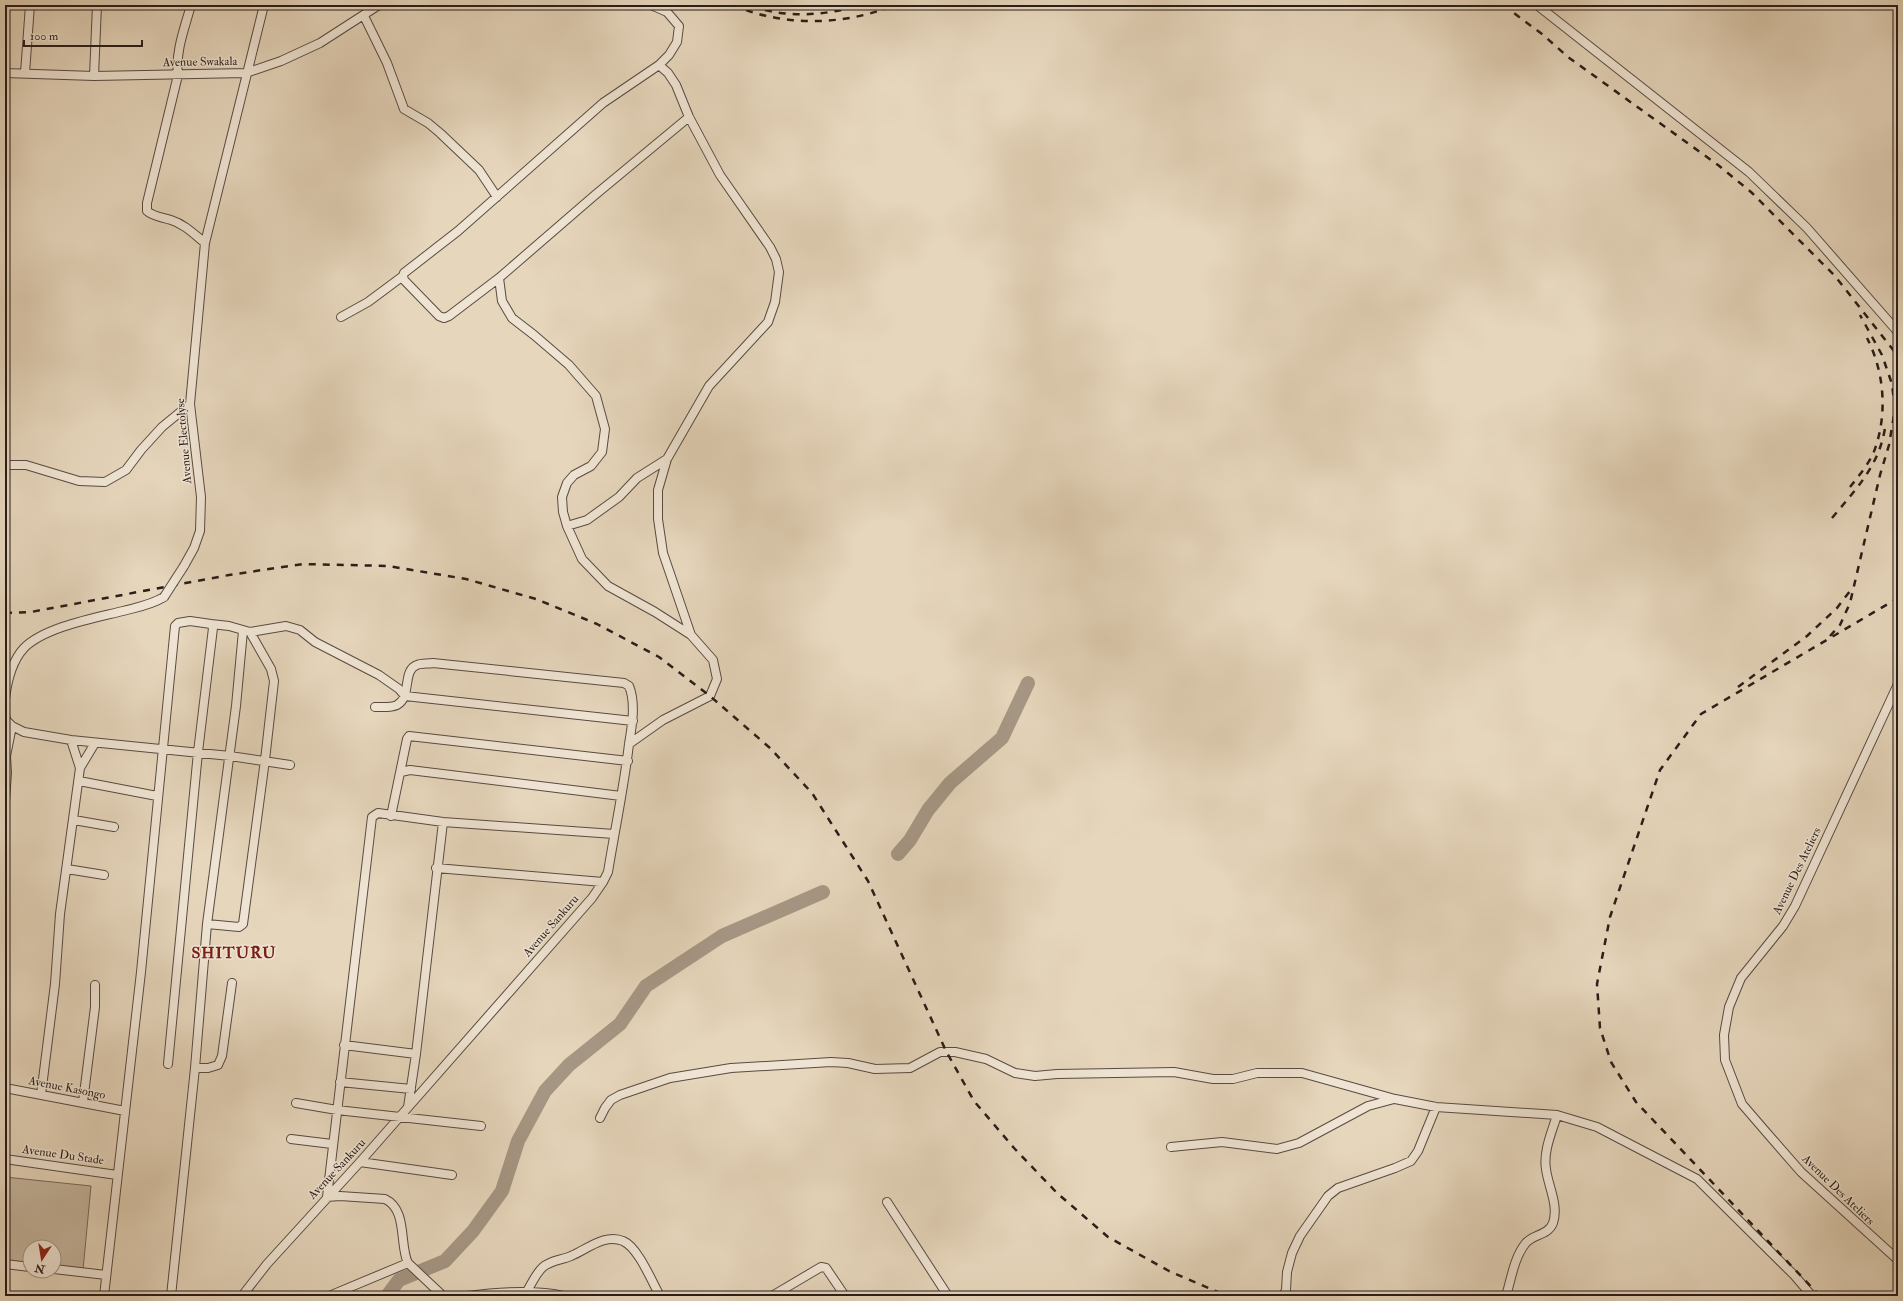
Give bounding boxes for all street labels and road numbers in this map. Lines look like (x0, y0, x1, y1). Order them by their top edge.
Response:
street label: Avenue Swakala (162, 54, 239, 70)
street label: Avenue Electolyse (173, 398, 195, 485)
street label: Avenue Des Ateliers (1769, 825, 1825, 918)
street label: Avenue Sankuru (519, 892, 582, 961)
street label: Avenue Kasongo (26, 1073, 107, 1103)
street label: Avenue Sankuru (304, 1136, 369, 1203)
street label: Avenue Du Stade (20, 1142, 105, 1168)
street label: Avenue Des Ateliers (1798, 1151, 1877, 1228)

